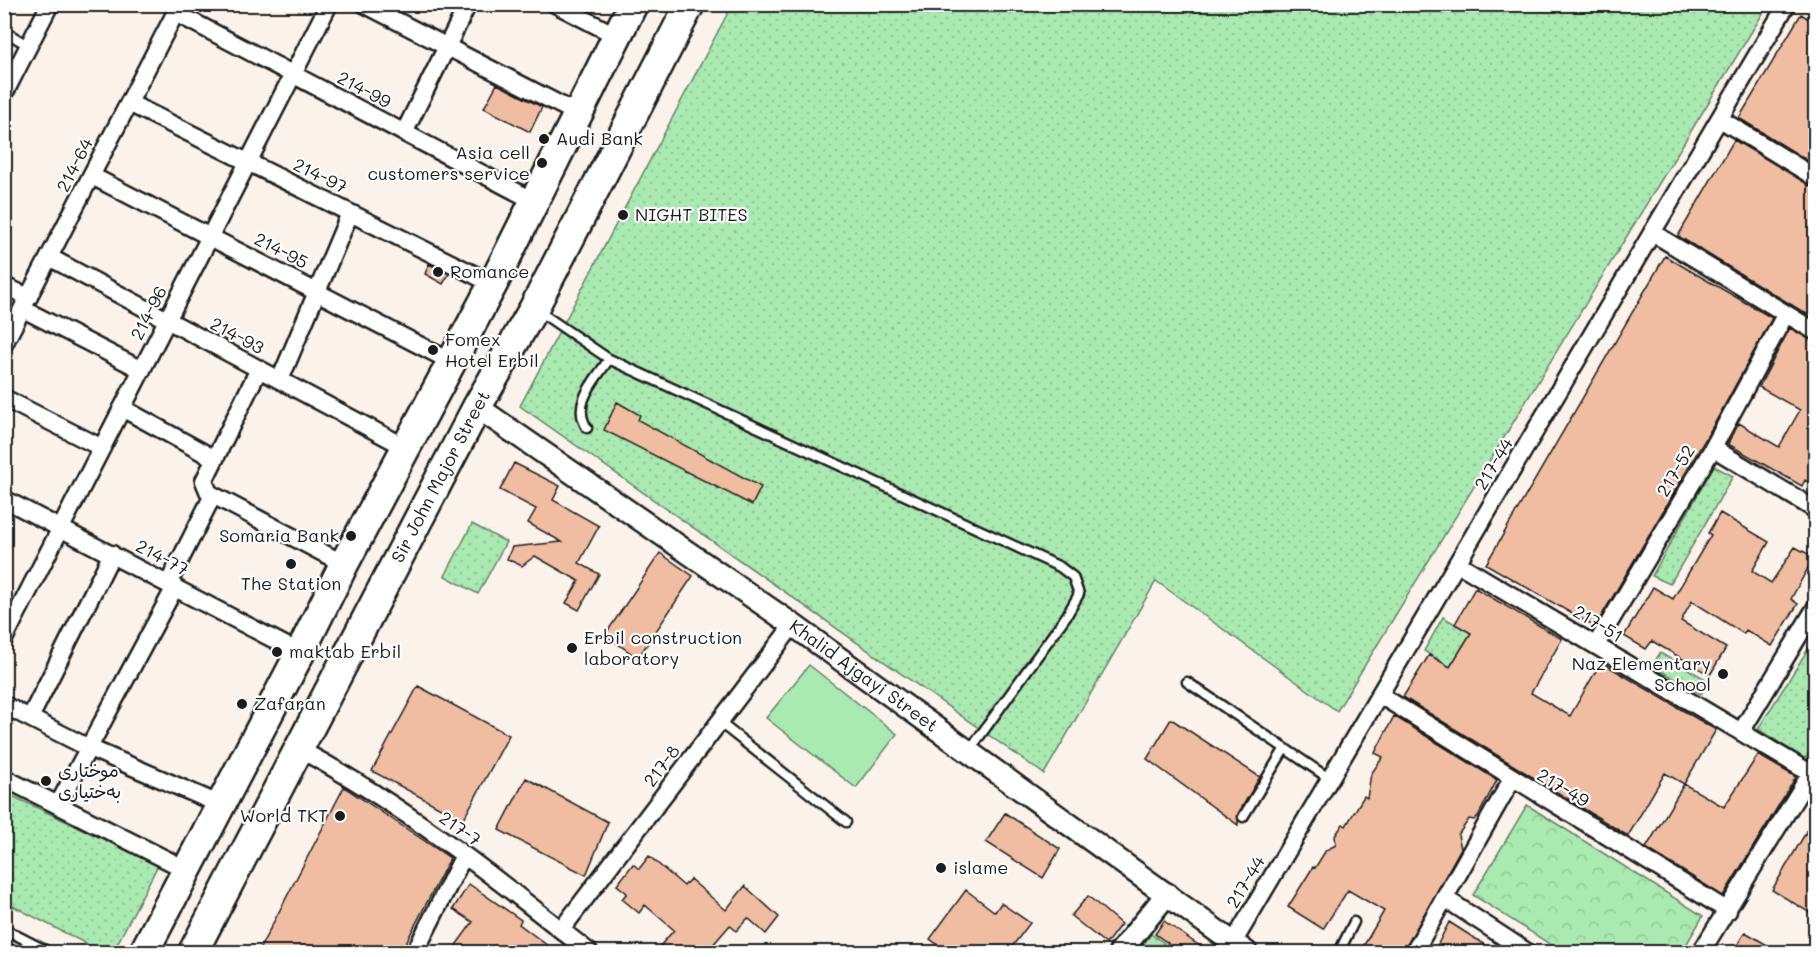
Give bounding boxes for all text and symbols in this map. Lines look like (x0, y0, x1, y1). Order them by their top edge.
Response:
street label: 214-99 (333, 65, 396, 113)
place label: Audi Bank (556, 126, 643, 150)
marker: Audi Bank (537, 132, 551, 146)
street label: 214-64 (50, 133, 98, 196)
place label: Asia cell customers service (368, 140, 530, 185)
street label: 214-97 (290, 152, 351, 198)
marker: Asia cell customers service (535, 156, 549, 170)
place label: NIGHT BITES (635, 202, 748, 226)
marker: NIGHT BITES (616, 208, 630, 222)
street label: 214-95 (250, 226, 312, 274)
place label: Romance (450, 259, 529, 283)
marker: Romance (431, 265, 445, 279)
street label: 214-96 (124, 281, 172, 344)
street label: 214-93 (206, 311, 268, 359)
place label: Fomex Hotel Erbil (445, 327, 539, 372)
marker: Fomex Hotel Erbil (426, 343, 440, 357)
street label: Sir John Major Street (385, 386, 495, 567)
street label: 217-44 (1468, 433, 1518, 494)
street label: 217-52 (1650, 440, 1700, 501)
place label: Somaria Bank (219, 523, 339, 547)
marker: Somaria Bank (344, 529, 358, 543)
street label: 214-77 (132, 533, 193, 581)
marker: The Station (284, 557, 298, 571)
place label: The Station (241, 571, 341, 595)
street label: 217-51 (1569, 599, 1628, 647)
street label: Khalid Ajgayi Street (785, 613, 943, 737)
place label: Erbil construction laboratory (584, 625, 742, 670)
place label: maktab Erbil (289, 639, 401, 663)
marker: Erbil construction laboratory (565, 641, 579, 655)
marker: maktab Erbil (270, 645, 284, 659)
place label: Naz Elementary School (1572, 651, 1711, 696)
marker: Naz Elementary School (1716, 667, 1730, 681)
place label: Zafaran (254, 691, 326, 715)
marker: Zafaran (235, 697, 249, 711)
street label: 217-8 (638, 739, 685, 791)
place label: موختاری بە‌ختیاری (58, 758, 121, 803)
street label: 217-49 (1533, 762, 1594, 812)
marker: موختاری بە‌ختیاری (39, 774, 53, 788)
place label: World TKT (240, 803, 328, 827)
street label: 217-7 (435, 805, 486, 851)
marker: World TKT (333, 809, 347, 823)
street label: 217-44 (1220, 851, 1270, 912)
place label: islame (953, 855, 1008, 879)
marker: islame (934, 861, 948, 875)

